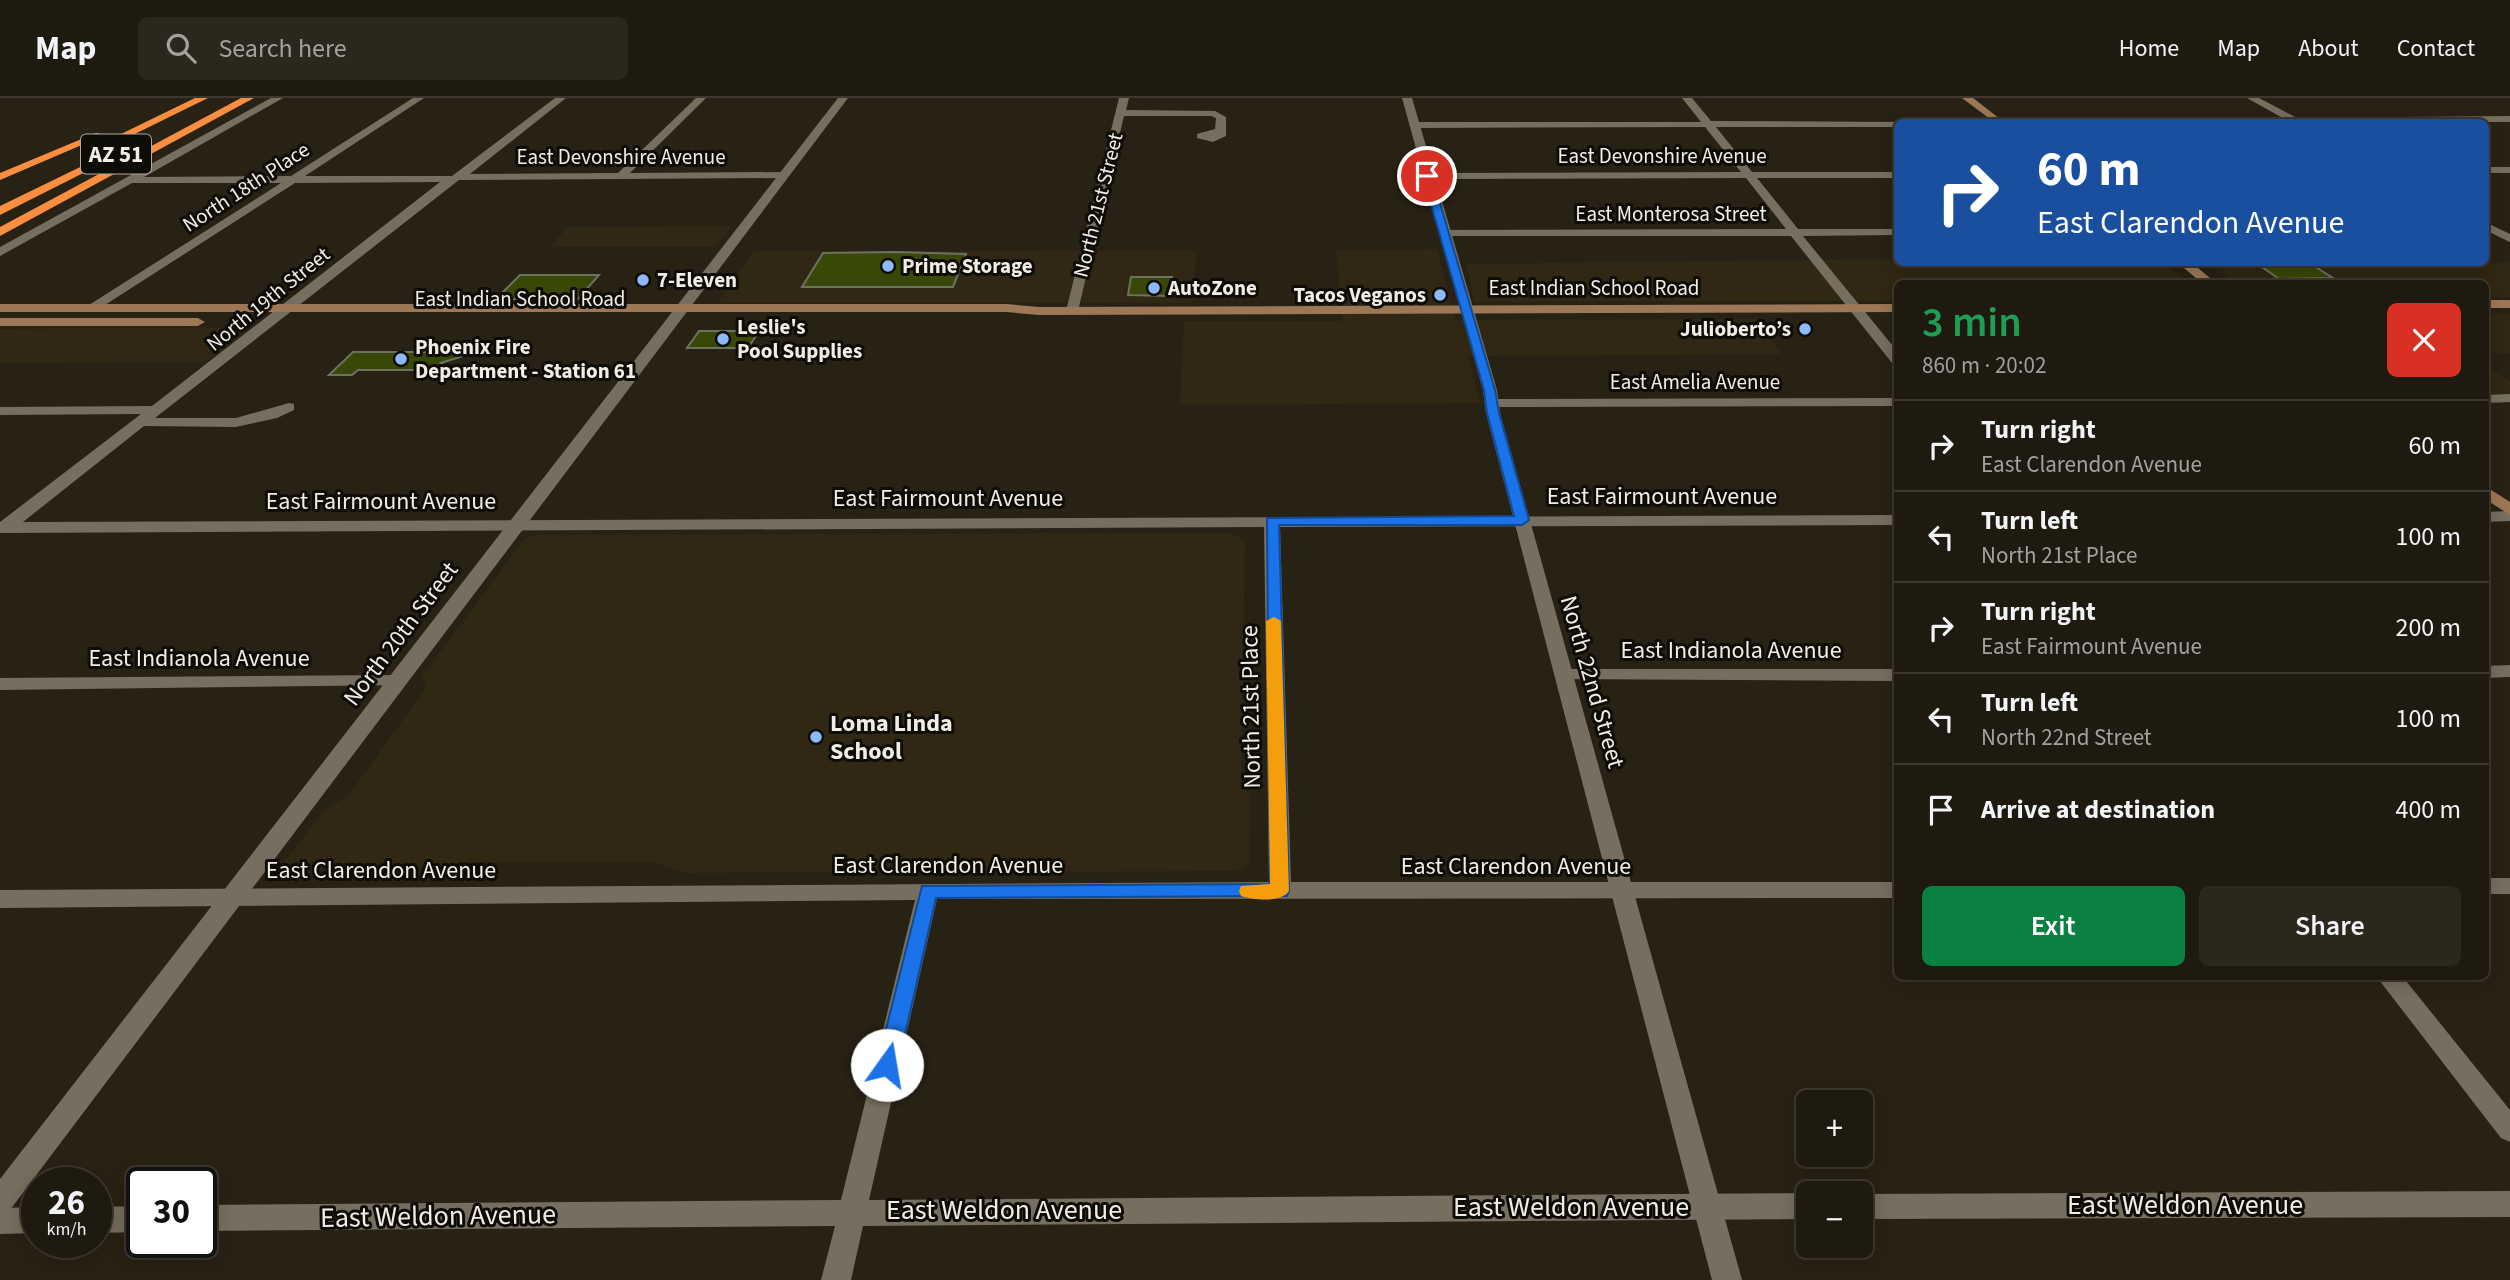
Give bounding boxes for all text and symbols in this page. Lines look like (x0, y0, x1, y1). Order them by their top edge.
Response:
search box (138, 17, 628, 80)
text: Map (35, 25, 96, 72)
icon: search (162, 29, 200, 67)
text: Search here (218, 30, 347, 67)
text: Home (2119, 31, 2179, 66)
text: Map (2217, 31, 2260, 66)
text: About (2298, 31, 2359, 66)
text: Contact (2397, 31, 2475, 66)
street label: North 21st Street (1066, 130, 1130, 280)
road number: AZ 51 (81, 134, 151, 174)
street label: North 18th Place (177, 135, 315, 239)
text: 60 m (2037, 135, 2141, 205)
street label: East Devonshire Avenue (1557, 141, 1767, 171)
street label: East Devonshire Avenue (516, 142, 726, 172)
pin (1397, 146, 1457, 206)
icon: right (1922, 147, 2013, 238)
icon: arrive (1408, 157, 1446, 195)
street label: East Monterosa Street (1575, 199, 1767, 229)
text: East Clarendon Avenue (2037, 200, 2344, 246)
street label: North 19th Street (200, 240, 336, 358)
place label: Prime Storage (902, 251, 1033, 281)
marker: Prime Storage (880, 258, 896, 274)
place label: 7-Eleven (657, 265, 737, 295)
marker: 7-Eleven (635, 272, 651, 288)
place label: AutoZone (1167, 273, 1257, 303)
street label: East Indian School Road (1488, 273, 1700, 303)
marker: AutoZone (1146, 280, 1162, 296)
place label: Tacos Veganos (1294, 280, 1426, 310)
street label: East Indian School Road (414, 284, 626, 314)
marker: Tacos Veganos (1432, 287, 1448, 303)
text: 3 min (1922, 293, 2022, 353)
button: close (2387, 303, 2461, 377)
place label: Leslie's Pool Supplies (737, 312, 862, 366)
place label: Julioberto’s (1680, 314, 1791, 344)
marker: Julioberto’s (1797, 321, 1813, 337)
marker: Leslie's Pool Supplies (715, 331, 731, 347)
place label: Phoenix Fire Department - Station 61 (415, 332, 636, 386)
text: 860 m · 20:02 (1922, 349, 2046, 382)
marker: Phoenix Fire Department - Station 61 (393, 351, 409, 367)
street label: East Amelia Avenue (1610, 367, 1780, 397)
text: Turn right (1981, 411, 2096, 448)
icon: right (1922, 427, 1960, 465)
text: 60 m (2408, 427, 2461, 464)
text: East Clarendon Avenue (1981, 448, 2202, 481)
street label: East Fairmount Avenue (1547, 479, 1777, 514)
street label: East Fairmount Avenue (833, 481, 1063, 516)
street label: East Fairmount Avenue (266, 484, 496, 519)
text: Turn left (1981, 502, 2078, 539)
icon: left (1922, 518, 1960, 556)
text: 100 m (2395, 518, 2461, 555)
text: North 21st Place (1981, 539, 2138, 572)
street label: North 20th Street (335, 554, 467, 714)
street label: North 22nd Street (1551, 592, 1633, 772)
text: Turn right (1981, 593, 2096, 630)
icon: right (1922, 609, 1960, 647)
text: 200 m (2395, 609, 2461, 646)
street label: North 21st Place (1232, 625, 1270, 789)
text: East Fairmount Avenue (1981, 630, 2202, 663)
street label: East Indianola Avenue (1620, 633, 1842, 668)
street label: East Indianola Avenue (88, 641, 310, 676)
text: Turn left (1981, 684, 2078, 721)
icon: left (1922, 700, 1960, 738)
text: 100 m (2395, 700, 2461, 737)
place label: Loma Linda School (830, 706, 953, 769)
text: North 22nd Street (1981, 721, 2152, 754)
marker: Loma Linda School (808, 729, 824, 745)
icon: arrive (1922, 791, 1960, 829)
text: Arrive at destination (1981, 791, 2215, 828)
text: 400 m (2395, 791, 2461, 828)
street label: East Clarendon Avenue (833, 848, 1063, 883)
street label: East Clarendon Avenue (1401, 849, 1631, 884)
street label: East Clarendon Avenue (266, 853, 496, 888)
button: Exit (1922, 886, 2185, 966)
button: Share (2199, 886, 2461, 966)
position arrow (850, 1028, 924, 1102)
map controls (1796, 1090, 1873, 1258)
button: + (1796, 1090, 1873, 1167)
speed limit sign: 30 (126, 1167, 217, 1258)
text: 26 (48, 1178, 85, 1228)
button: − (1796, 1181, 1873, 1258)
street label: East Weldon Avenue (2067, 1185, 2303, 1225)
street label: East Weldon Avenue (1453, 1187, 1689, 1227)
street label: East Weldon Avenue (886, 1190, 1122, 1230)
street label: East Weldon Avenue (320, 1194, 556, 1238)
text: km/h (47, 1217, 86, 1242)

